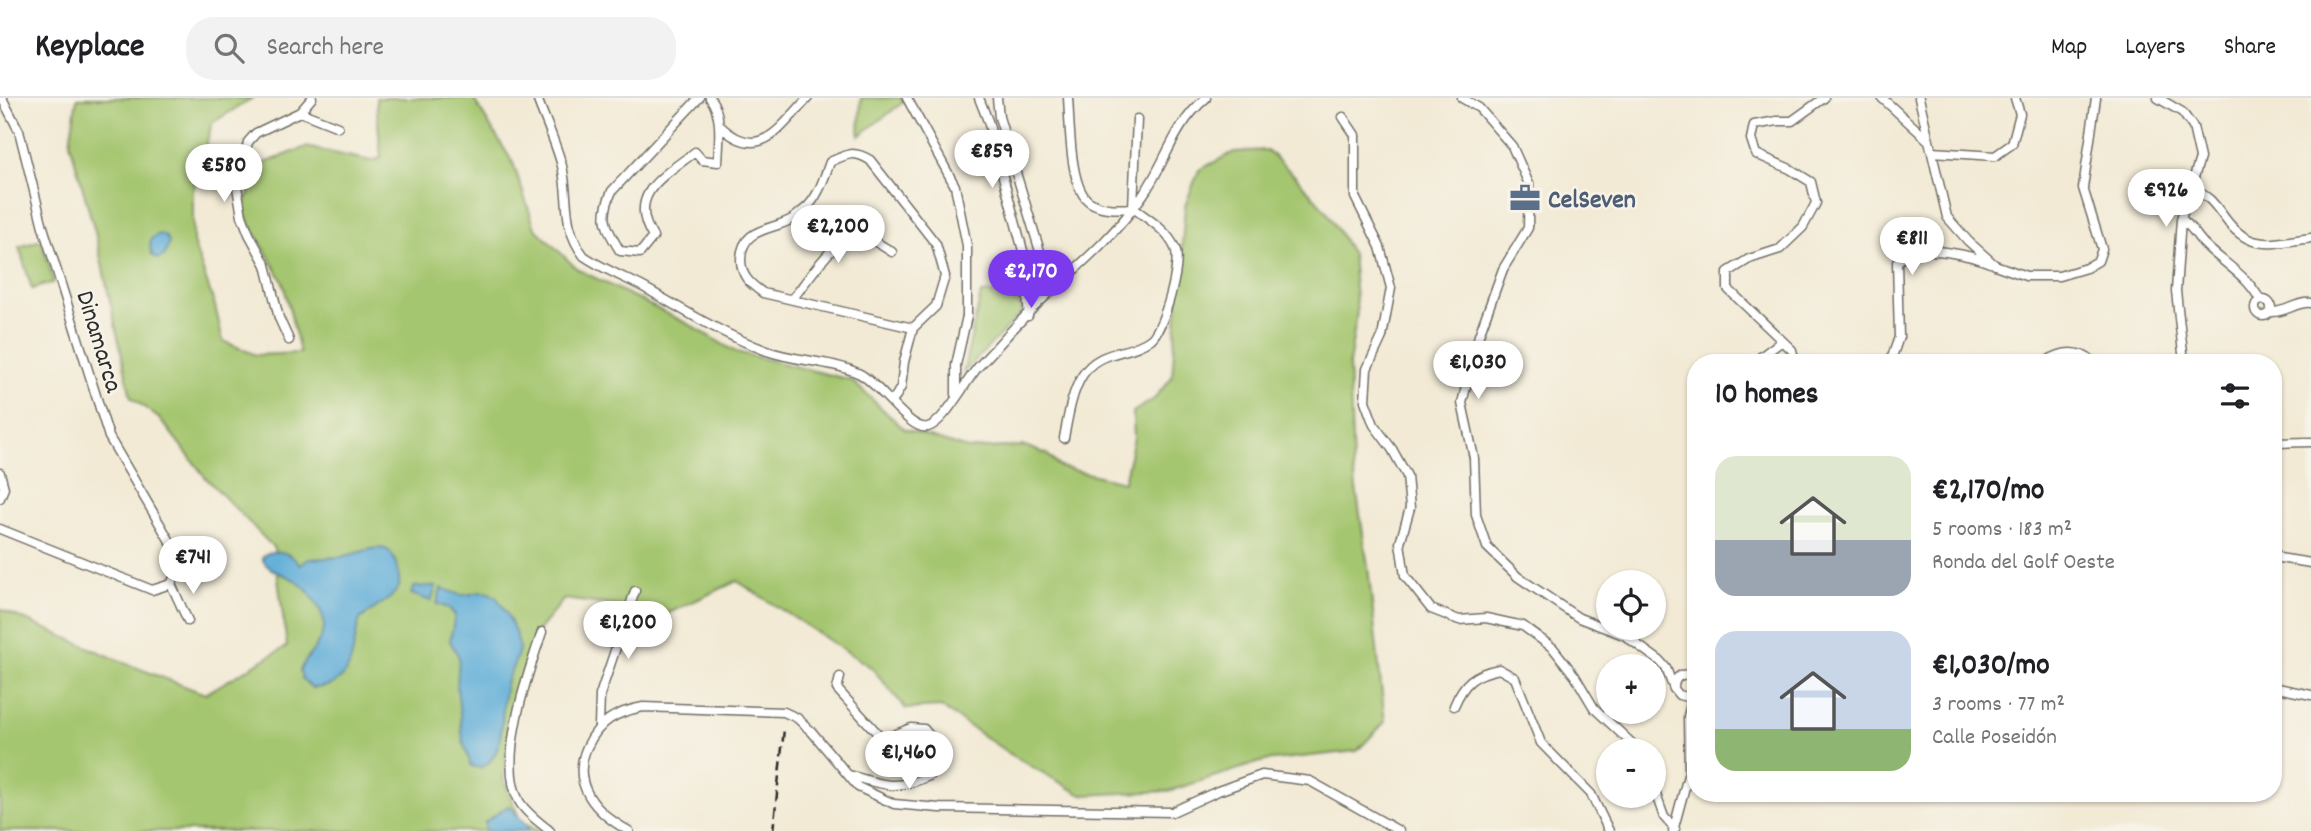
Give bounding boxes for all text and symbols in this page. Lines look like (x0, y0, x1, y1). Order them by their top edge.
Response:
search box (186, 17, 676, 80)
text: Keyplace (35, 25, 144, 72)
icon: search (210, 29, 248, 67)
text: Search here (266, 30, 384, 67)
text: Map (2051, 31, 2087, 65)
text: Layers (2125, 31, 2186, 65)
text: Share (2224, 31, 2276, 65)
pin: €859 (951, 130, 1033, 190)
text: €859 (970, 136, 1014, 169)
pin: €580 (183, 144, 265, 204)
text: €580 (201, 150, 247, 183)
pin: €926 (2125, 170, 2207, 229)
text: €926 (2144, 175, 2188, 208)
office icon: CelSeven (1508, 181, 1542, 215)
place label: CelSeven (1548, 183, 1636, 220)
pin: €2,200 (781, 206, 895, 265)
text: €2,200 (807, 211, 869, 244)
pin: €811 (1871, 218, 1953, 277)
text: €811 (1896, 223, 1928, 256)
pin: €2,170 (974, 250, 1088, 310)
text: €2,170 (1004, 256, 1058, 289)
street label: Dinamarca (65, 287, 131, 398)
pin: €1,030 (1421, 342, 1535, 401)
text: €1,030 (1449, 347, 1507, 380)
text: 10 homes (1715, 375, 1818, 418)
icon: filters (2216, 377, 2254, 415)
text: €2,170/mo (1932, 471, 2044, 514)
icon: home (1771, 484, 1855, 568)
text: 5 rooms · 183 m² (1932, 514, 2072, 547)
pin: €741 (152, 536, 234, 596)
text: €741 (175, 542, 211, 575)
text: Ronda del Golf Oeste (1932, 547, 2115, 580)
map controls (1596, 570, 1666, 808)
button: locate (1596, 570, 1666, 640)
pin: €1,200 (571, 602, 685, 661)
text: €1,200 (599, 607, 657, 640)
text: €1,030/mo (1932, 646, 2050, 689)
button: + (1596, 654, 1666, 724)
icon: home (1771, 659, 1855, 743)
text: 3 rooms · 77 m² (1932, 689, 2065, 722)
text: Calle Poseidón (1932, 722, 2057, 755)
pin: €1,460 (852, 732, 966, 791)
text: €1,460 (881, 737, 937, 770)
button: − (1596, 738, 1666, 808)

